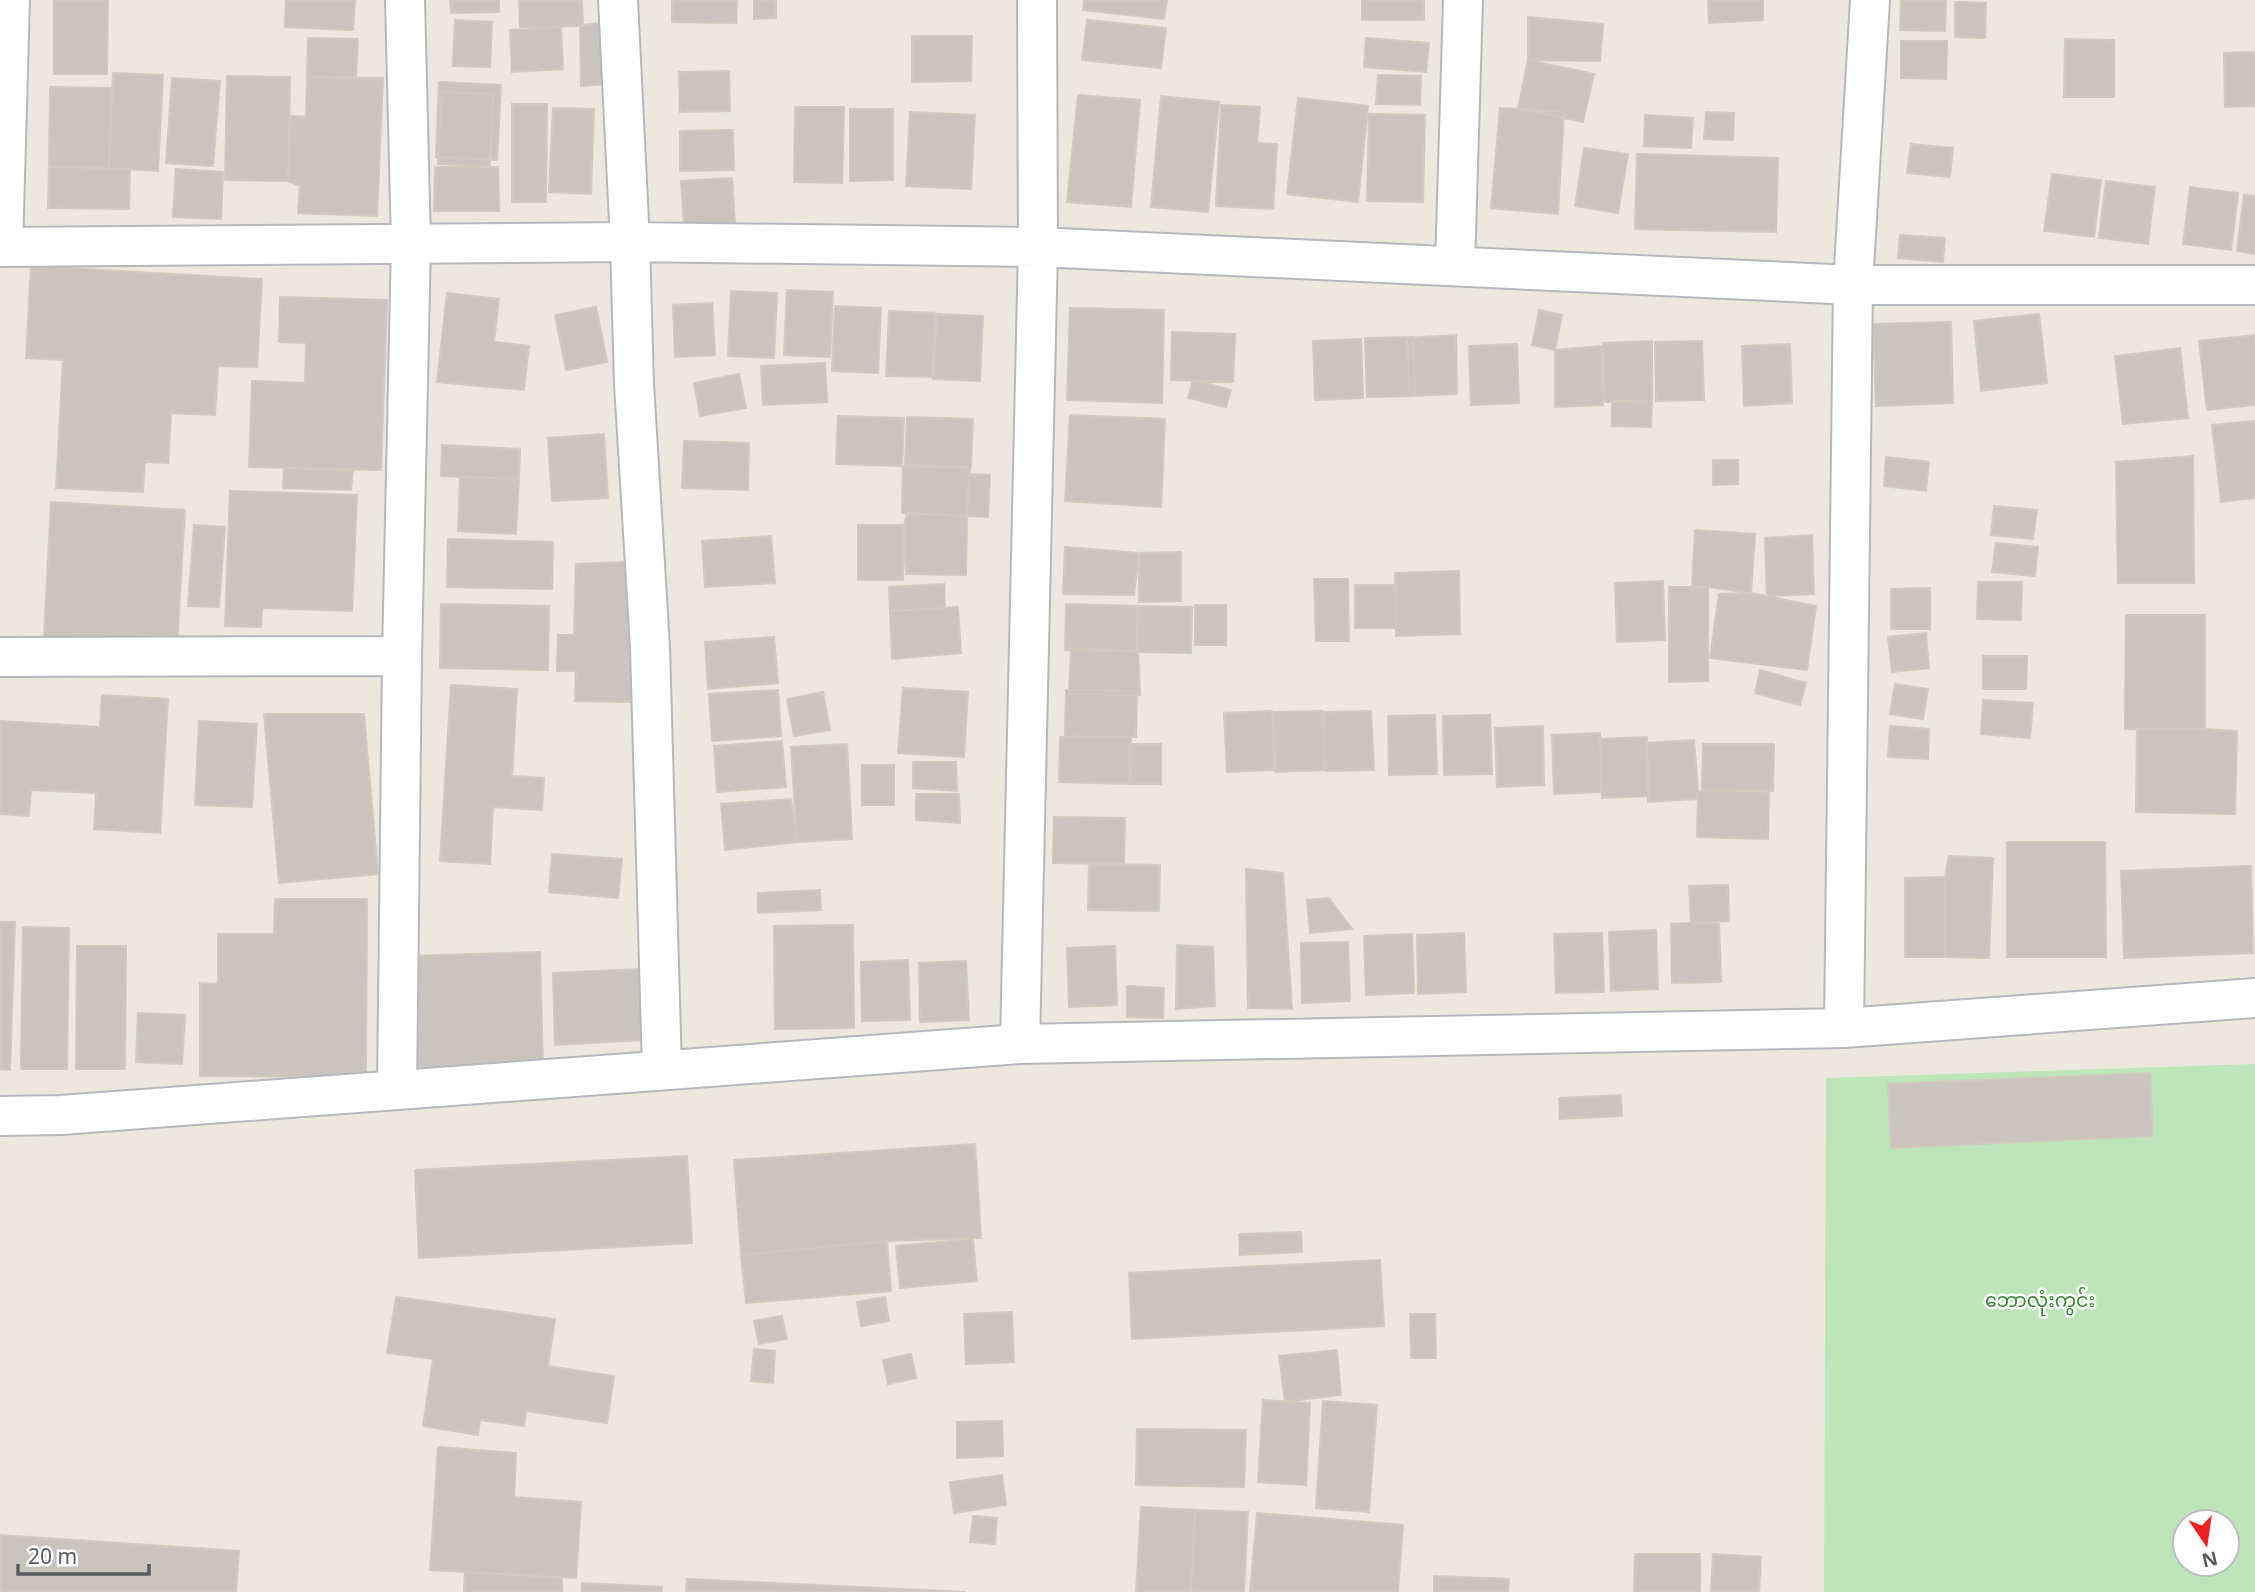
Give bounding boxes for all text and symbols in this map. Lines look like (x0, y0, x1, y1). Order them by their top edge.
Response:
park label: ဘောလုံးကွင်း (1985, 1286, 2095, 1317)
north arrow (2171, 1508, 2241, 1578)
scale bar (18, 1532, 149, 1576)
text: 20 m (28, 1542, 77, 1570)
text: N (2199, 1545, 2220, 1574)

